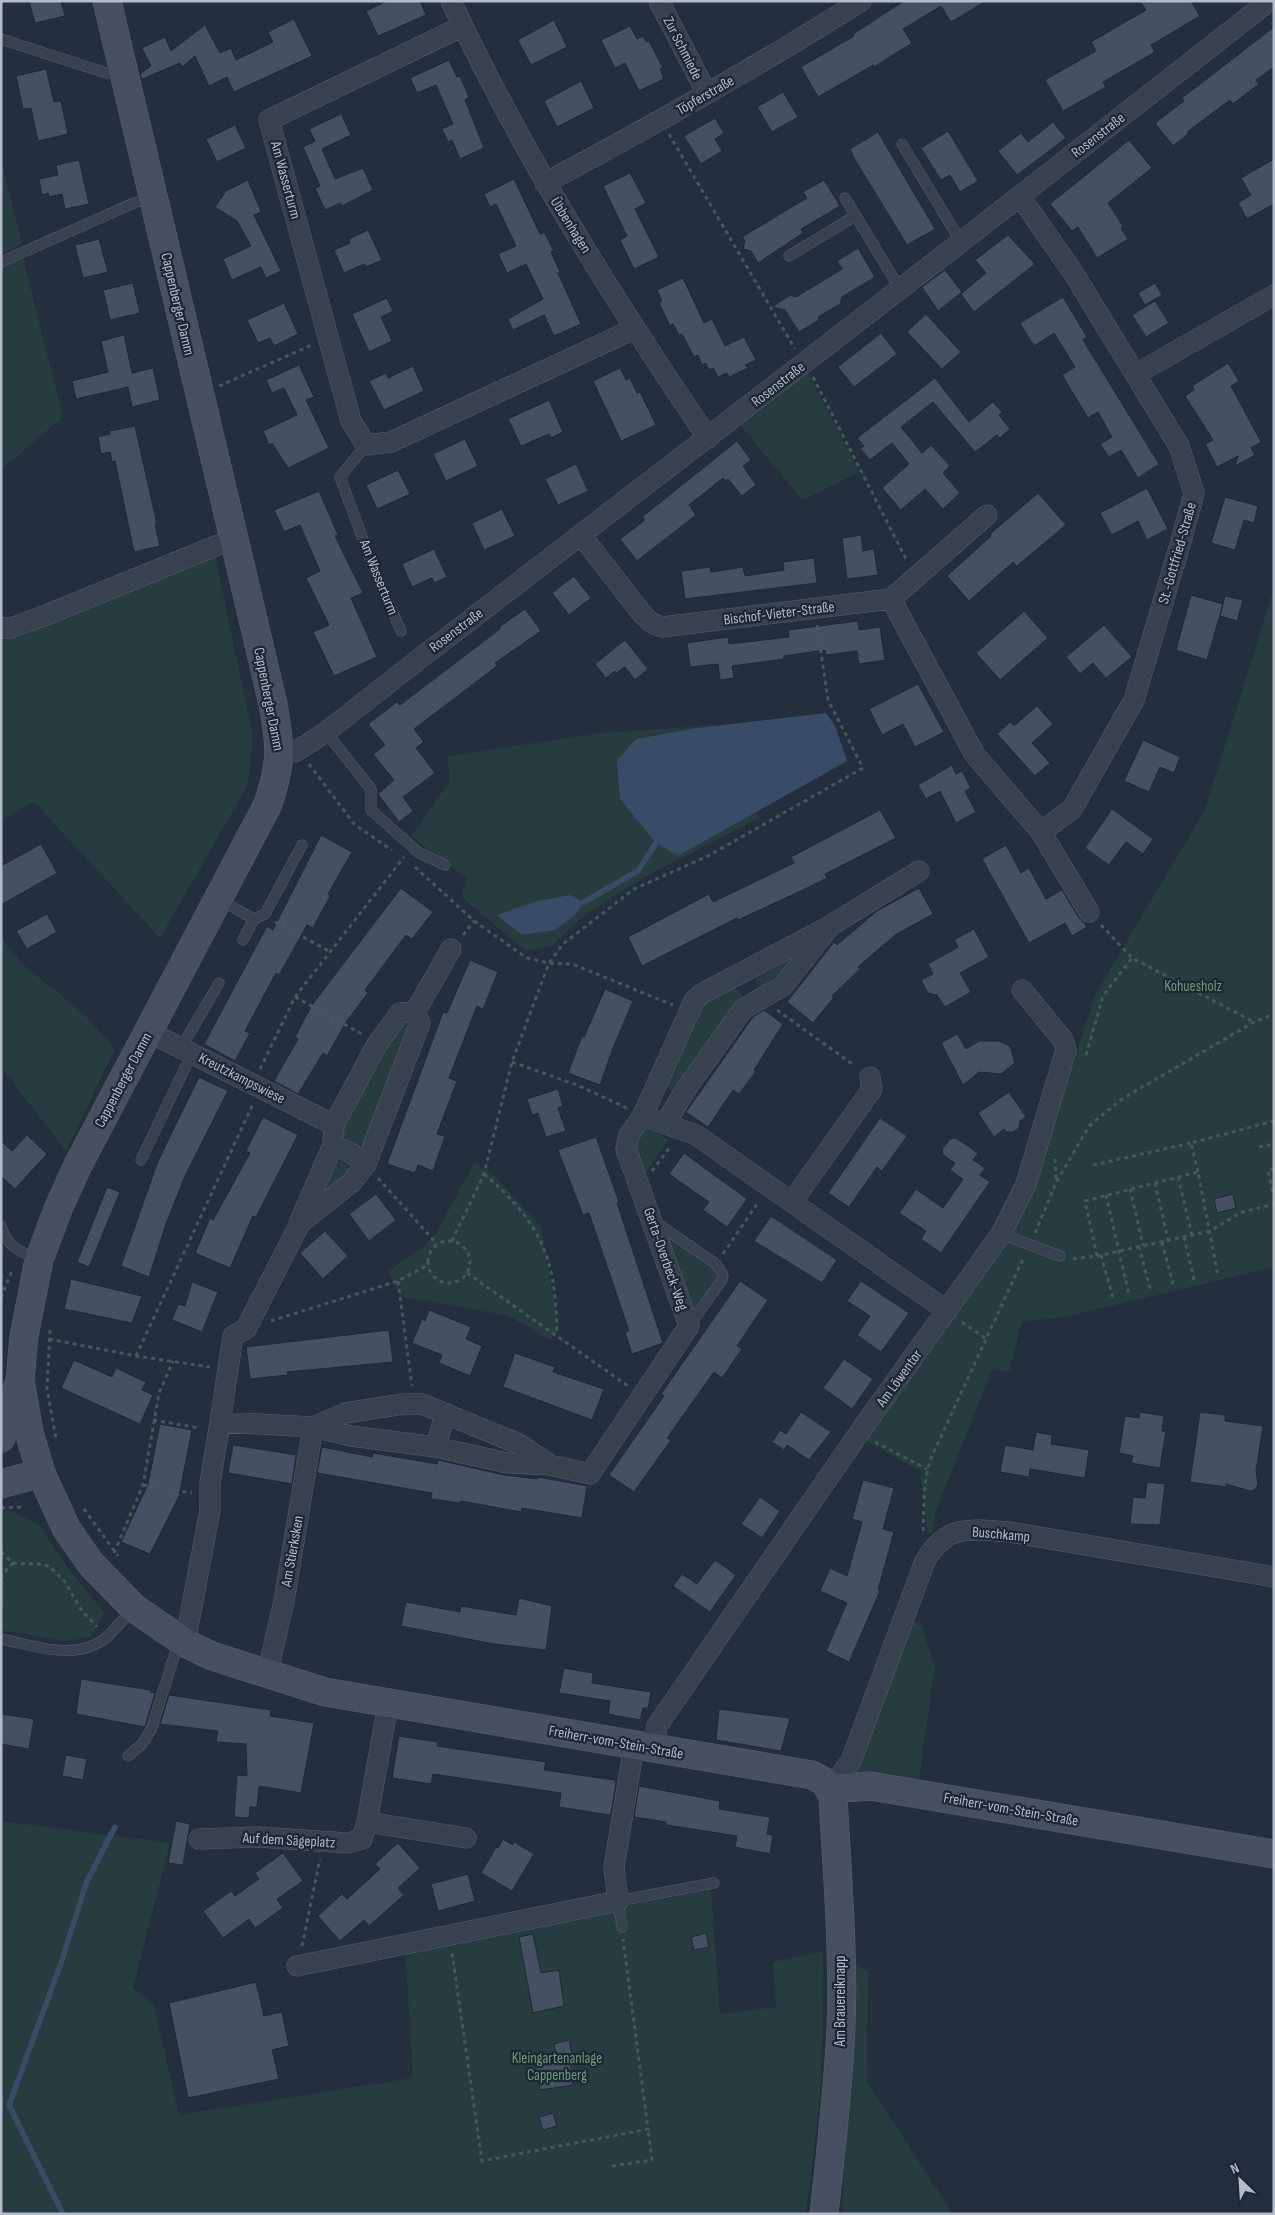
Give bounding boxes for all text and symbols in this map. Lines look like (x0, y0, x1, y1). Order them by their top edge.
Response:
street label: Zur Schmiede (659, 13, 707, 83)
street label: Töpferstraße (673, 71, 738, 120)
street label: Rosenstraße (1068, 109, 1129, 162)
street label: Am Wasserturm (266, 138, 305, 221)
street label: Übbenhagen (546, 194, 595, 257)
street label: Cappenberger Damm (156, 251, 199, 357)
street label: Rosenstraße (748, 358, 809, 411)
street label: St.-Gottfried-Straße (1154, 500, 1201, 606)
street label: Am Wasserturm (354, 536, 402, 618)
street label: Bischof-Vieter-Straße (723, 597, 836, 630)
street label: Rosenstraße (425, 604, 487, 657)
street label: Cappenberger Damm (249, 646, 288, 752)
park label: Kohuesholz (1164, 977, 1222, 996)
street label: Cappenberger Damm (90, 1030, 156, 1131)
street label: Kreutzkampswiese (195, 1049, 288, 1108)
street label: Gerta-Overbeck-Weg (639, 1205, 692, 1313)
street label: Am Löwentor (872, 1345, 927, 1411)
street label: Am Stierksken (277, 1514, 308, 1589)
street label: Buschkamp (971, 1523, 1031, 1546)
street label: Freiherr-vom-Stein-Straße (547, 1721, 685, 1764)
street label: Freiherr-vom-Stein-Straße (942, 1788, 1080, 1831)
street label: Auf dem Sägeplatz (241, 1829, 336, 1852)
street label: Am Brauereiknapp (831, 1956, 850, 2047)
park label: Kleingartenanlage Cappenberg (512, 2049, 602, 2085)
north arrow (1215, 2155, 1265, 2205)
text: N (1228, 2159, 1242, 2178)

